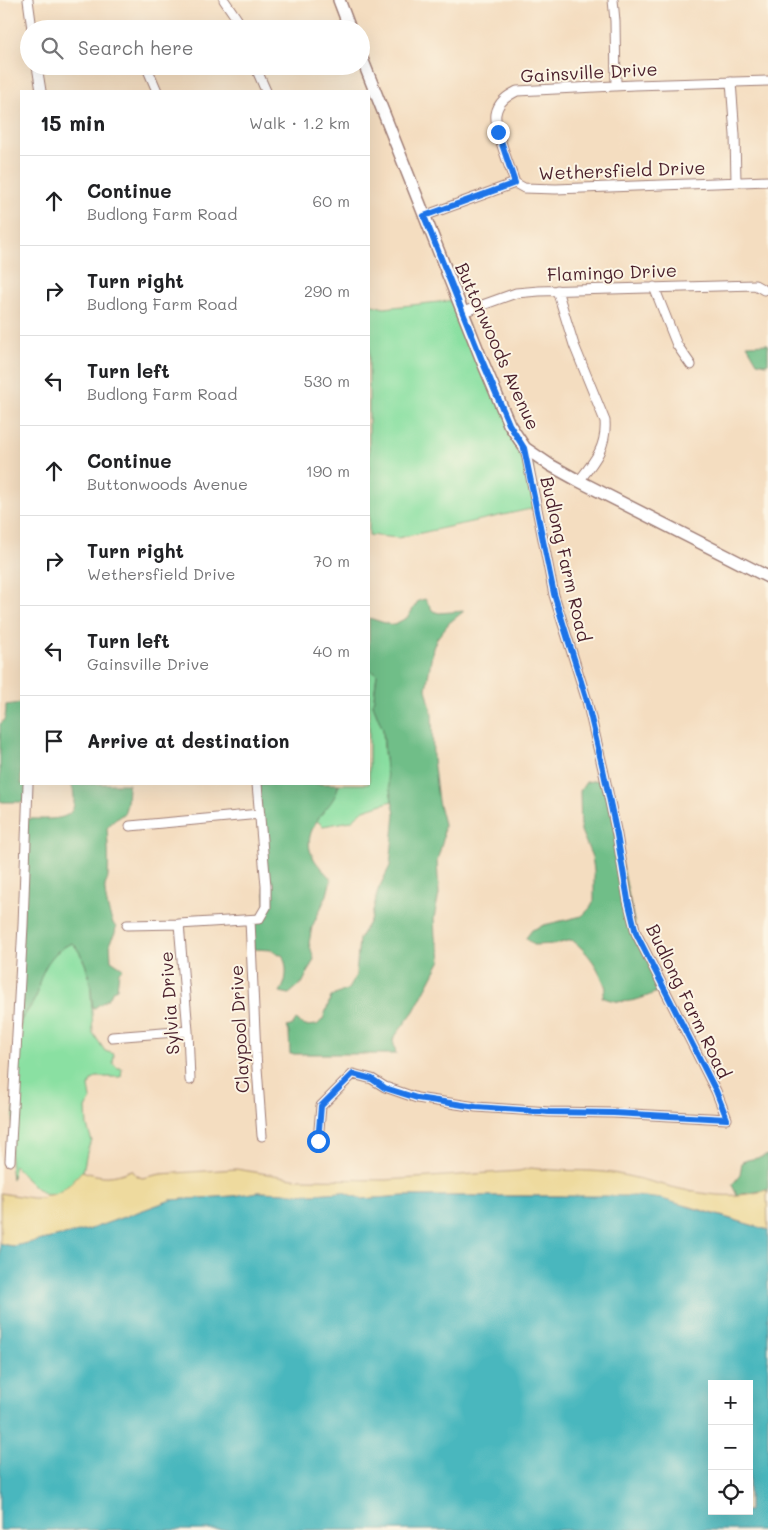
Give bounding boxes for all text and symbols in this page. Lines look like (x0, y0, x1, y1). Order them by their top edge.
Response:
search box (20, 20, 370, 75)
icon: search (38, 34, 66, 62)
text: Search here (78, 35, 194, 60)
street label: Gainsville Drive (520, 56, 658, 88)
text: 15 min (40, 109, 105, 136)
text: Walk · 1.2 km (249, 112, 350, 133)
route end (487, 121, 510, 144)
street label: Wethersfield Drive (538, 155, 706, 185)
text: Continue (87, 178, 172, 203)
icon: ahead (40, 187, 68, 215)
text: 60 m (313, 190, 350, 211)
text: Budlong Farm Road (87, 203, 237, 224)
street label: Buttonwoods Avenue (450, 258, 546, 434)
street label: Flamingo Drive (547, 258, 677, 286)
text: Turn right (87, 268, 184, 293)
icon: right (40, 277, 68, 305)
text: 290 m (304, 280, 350, 301)
text: Budlong Farm Road (87, 293, 237, 314)
text: Turn left (87, 358, 170, 383)
icon: left (40, 367, 68, 395)
text: 530 m (304, 370, 350, 391)
text: Budlong Farm Road (87, 383, 237, 404)
text: Continue (87, 448, 172, 473)
icon: ahead (40, 457, 68, 485)
text: 190 m (306, 460, 350, 481)
text: Buttonwoods Avenue (87, 473, 248, 494)
street label: Budlong Farm Road (535, 474, 597, 644)
text: Turn right (87, 538, 184, 563)
icon: right (40, 547, 68, 575)
text: 70 m (313, 550, 350, 571)
text: Wethersfield Drive (87, 563, 235, 584)
text: Turn left (87, 628, 170, 653)
icon: left (40, 637, 68, 665)
text: 40 m (313, 640, 350, 661)
text: Gainsville Drive (87, 653, 209, 674)
icon: arrive (40, 727, 68, 755)
text: Arrive at destination (87, 728, 290, 753)
street label: Budlong Farm Road (641, 920, 737, 1082)
street label: Sylvia Drive (153, 950, 185, 1056)
street label: Claypool Drive (224, 964, 254, 1094)
route start (307, 1130, 330, 1153)
map controls (708, 1380, 753, 1515)
button: + (708, 1380, 753, 1425)
button: − (708, 1425, 753, 1470)
button: locate (708, 1470, 753, 1515)

